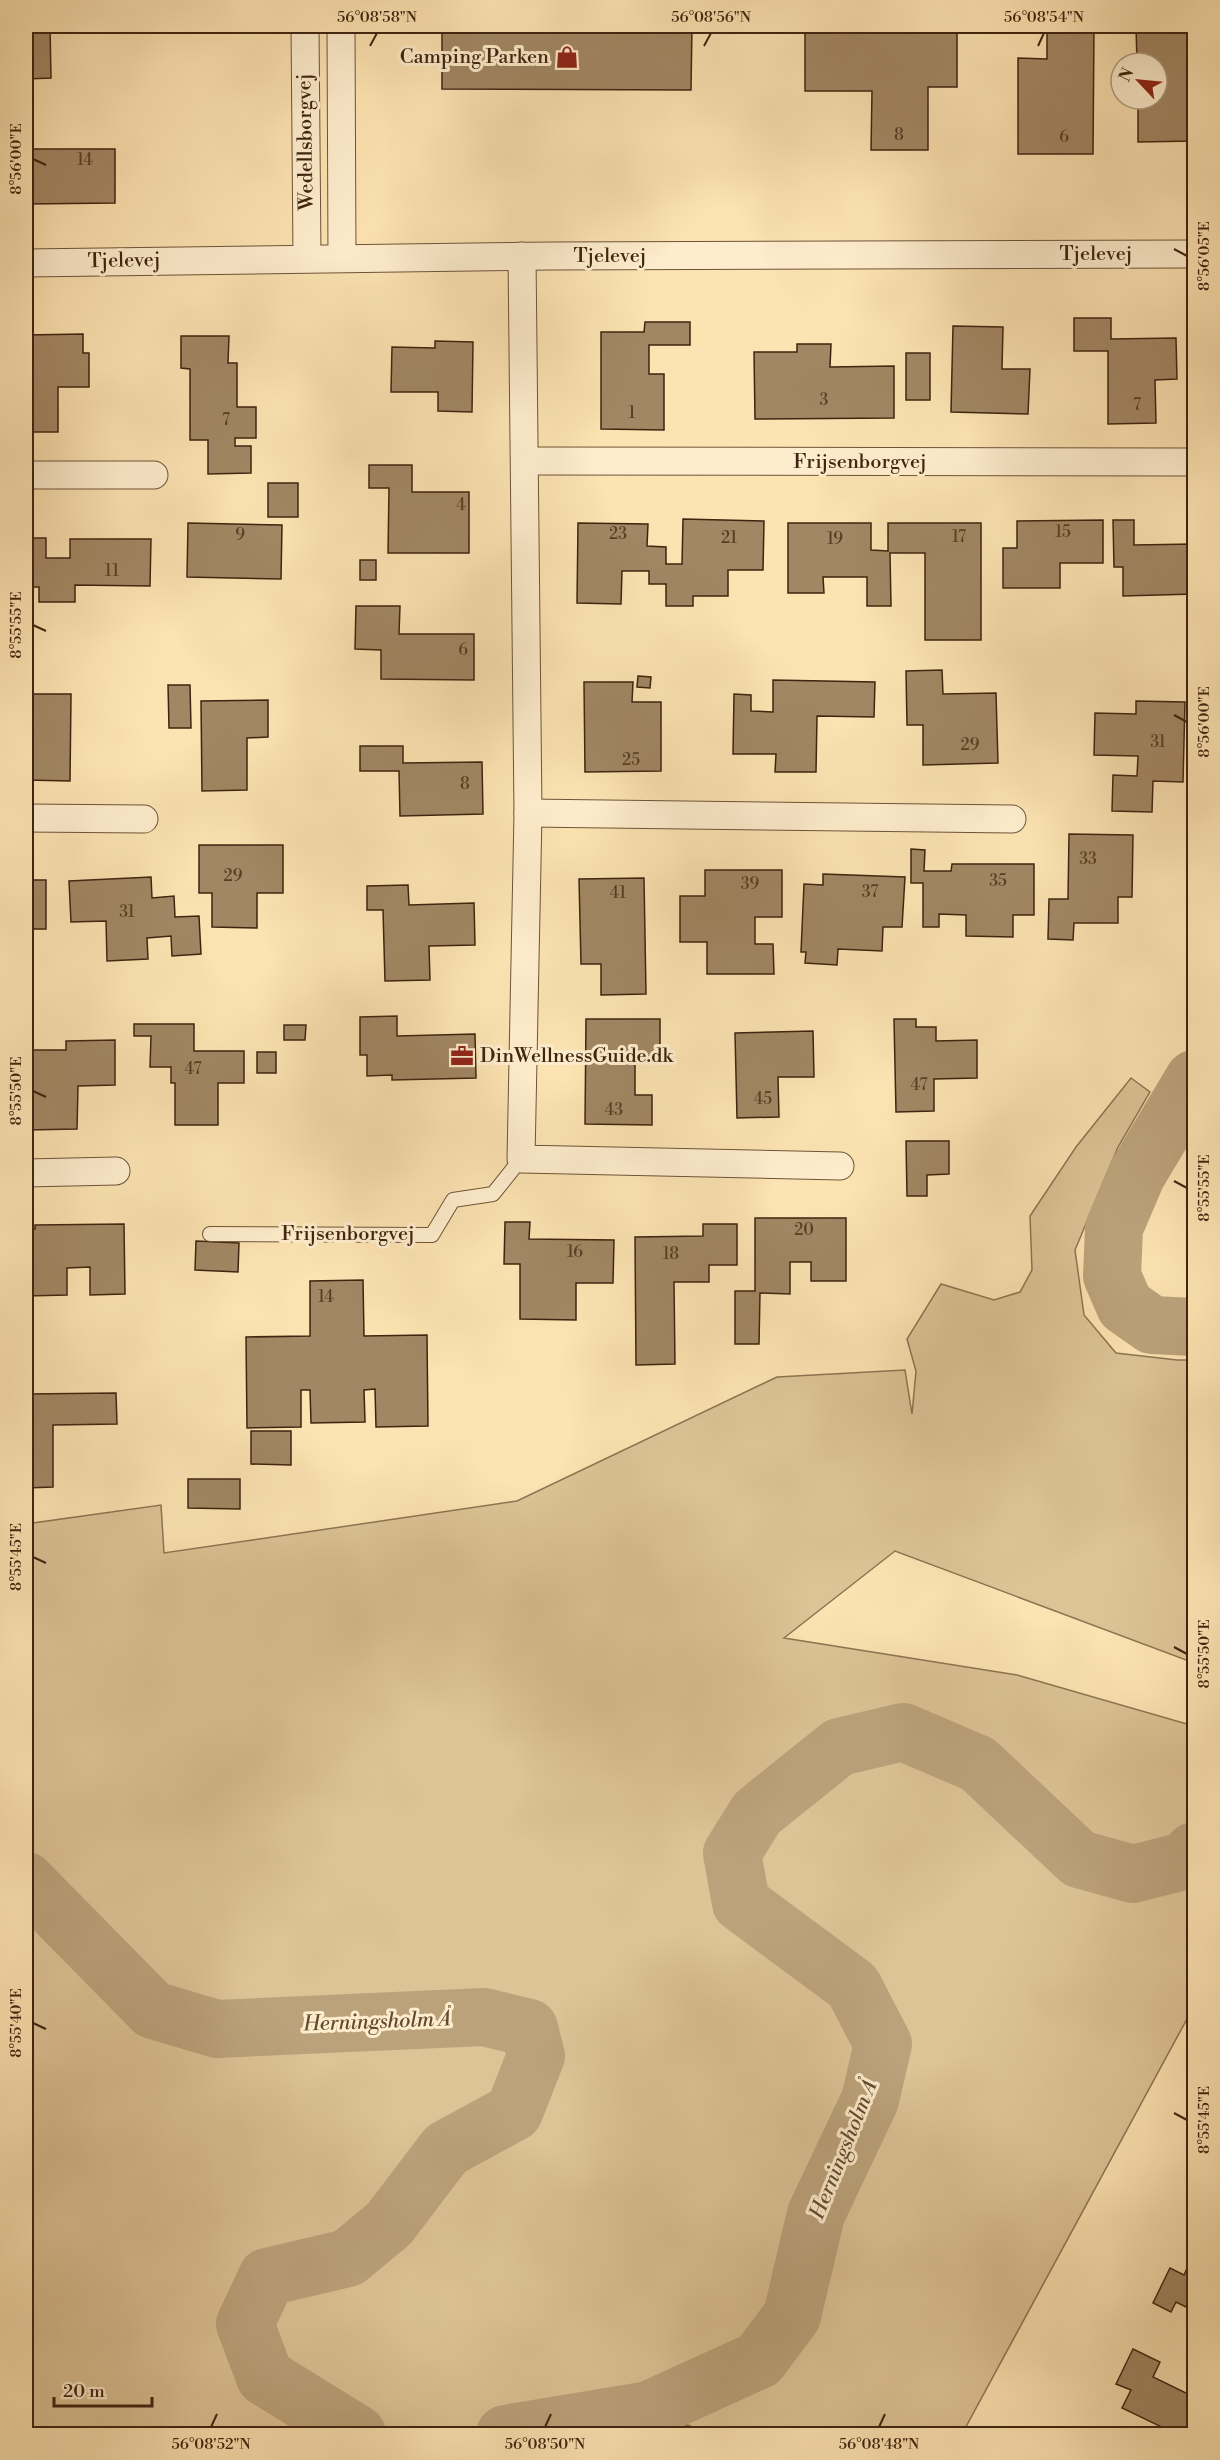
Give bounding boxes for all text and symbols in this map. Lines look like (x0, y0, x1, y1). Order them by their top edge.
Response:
text: 56°08'58"N (337, 8, 417, 27)
text: 56°08'56"N (671, 8, 751, 27)
text: 56°08'54"N (1004, 8, 1084, 27)
shop icon: Camping Parken (554, 44, 580, 70)
place label: Camping Parken (400, 45, 549, 70)
north arrow (1109, 51, 1169, 111)
text: N (1115, 64, 1138, 85)
street label: Wedellsborgvej (292, 73, 320, 212)
text: 8°56'00"E (7, 123, 26, 195)
house number: 8 (894, 125, 904, 145)
house number: 6 (1059, 127, 1069, 147)
house number: 14 (77, 150, 93, 170)
text: 8°56'05"E (1195, 221, 1214, 291)
street label: Tjelevej (1060, 242, 1132, 267)
street label: Tjelevej (574, 244, 646, 269)
street label: Tjelevej (87, 248, 161, 274)
house number: 3 (820, 390, 829, 410)
house number: 7 (1133, 395, 1141, 415)
house number: 1 (629, 403, 636, 423)
house number: 7 (222, 410, 230, 430)
street label: Frijsenborgvej (793, 450, 927, 475)
house number: 4 (456, 495, 466, 515)
house number: 15 (1055, 522, 1071, 542)
house number: 23 (609, 524, 627, 544)
house number: 9 (235, 525, 245, 545)
house number: 17 (952, 527, 966, 547)
house number: 21 (721, 528, 737, 548)
house number: 19 (827, 529, 843, 549)
house number: 11 (105, 561, 119, 581)
text: 8°55'55"E (7, 591, 26, 659)
house number: 6 (458, 640, 468, 660)
text: 8°56'00"E (1195, 686, 1214, 758)
house number: 31 (1150, 732, 1166, 752)
house number: 29 (961, 735, 980, 755)
house number: 25 (622, 750, 640, 770)
house number: 8 (460, 774, 470, 794)
house number: 33 (1079, 849, 1097, 869)
house number: 29 (224, 866, 243, 886)
house number: 35 (989, 871, 1007, 891)
house number: 39 (741, 874, 760, 894)
house number: 37 (862, 882, 878, 902)
house number: 41 (610, 883, 626, 903)
house number: 31 (119, 902, 135, 922)
office icon: DinWellnessGuide.dk (449, 1043, 475, 1069)
place label: DinWellnessGuide.dk (480, 1044, 674, 1069)
text: 8°55'50"E (7, 1056, 26, 1126)
house number: 47 (185, 1059, 201, 1079)
house number: 47 (911, 1075, 927, 1095)
house number: 45 (754, 1089, 772, 1109)
house number: 43 (605, 1100, 623, 1120)
text: 8°55'55"E (1195, 1154, 1214, 1222)
house number: 20 (794, 1220, 814, 1240)
street label: Frijsenborgvej (281, 1222, 415, 1247)
house number: 16 (567, 1242, 583, 1262)
house number: 18 (663, 1244, 679, 1264)
house number: 14 (318, 1287, 334, 1307)
text: 8°55'45"E (7, 1523, 26, 1591)
text: 8°55'50"E (1195, 1619, 1214, 1689)
text: 8°55'40"E (7, 1988, 26, 2058)
water label: Herningsholm Å (302, 2004, 452, 2038)
water label: Herningsholm Å (802, 2075, 884, 2224)
text: 8°55'45"E (1195, 2086, 1214, 2154)
scale bar (54, 2370, 152, 2408)
text: 20 m (63, 2380, 105, 2403)
text: 56°08'52"N (171, 2435, 251, 2454)
text: 56°08'50"N (505, 2435, 585, 2454)
text: 56°08'48"N (839, 2435, 919, 2454)

